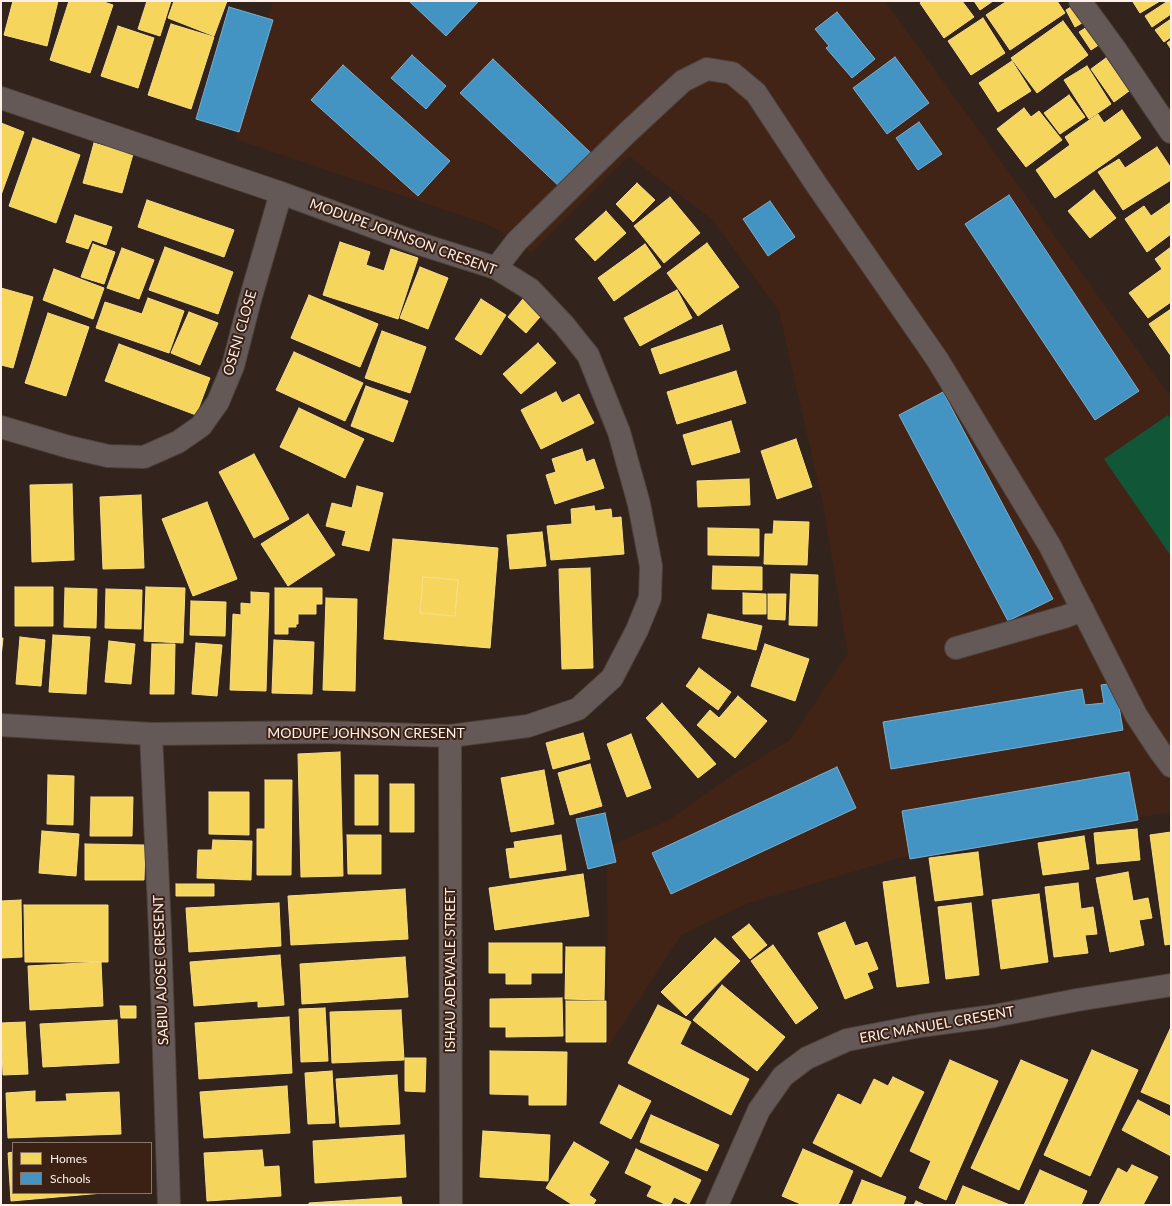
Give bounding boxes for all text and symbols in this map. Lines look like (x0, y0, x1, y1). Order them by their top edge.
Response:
street label: MODUPE JOHNSON CRESENT (307, 195, 499, 279)
street label: OSENI CLOSE (220, 288, 260, 378)
street label: MODUPE JOHNSON CRESENT (267, 725, 465, 741)
street label: ISHAU ADEWALE STREET (442, 888, 458, 1052)
street label: SABIU AJOSE CRESENT (150, 895, 172, 1045)
street label: ERIC MANUEL CRESENT (858, 1003, 1016, 1047)
legend (12, 1142, 152, 1194)
text: Homes (50, 1151, 87, 1166)
text: Schools (50, 1171, 91, 1186)

